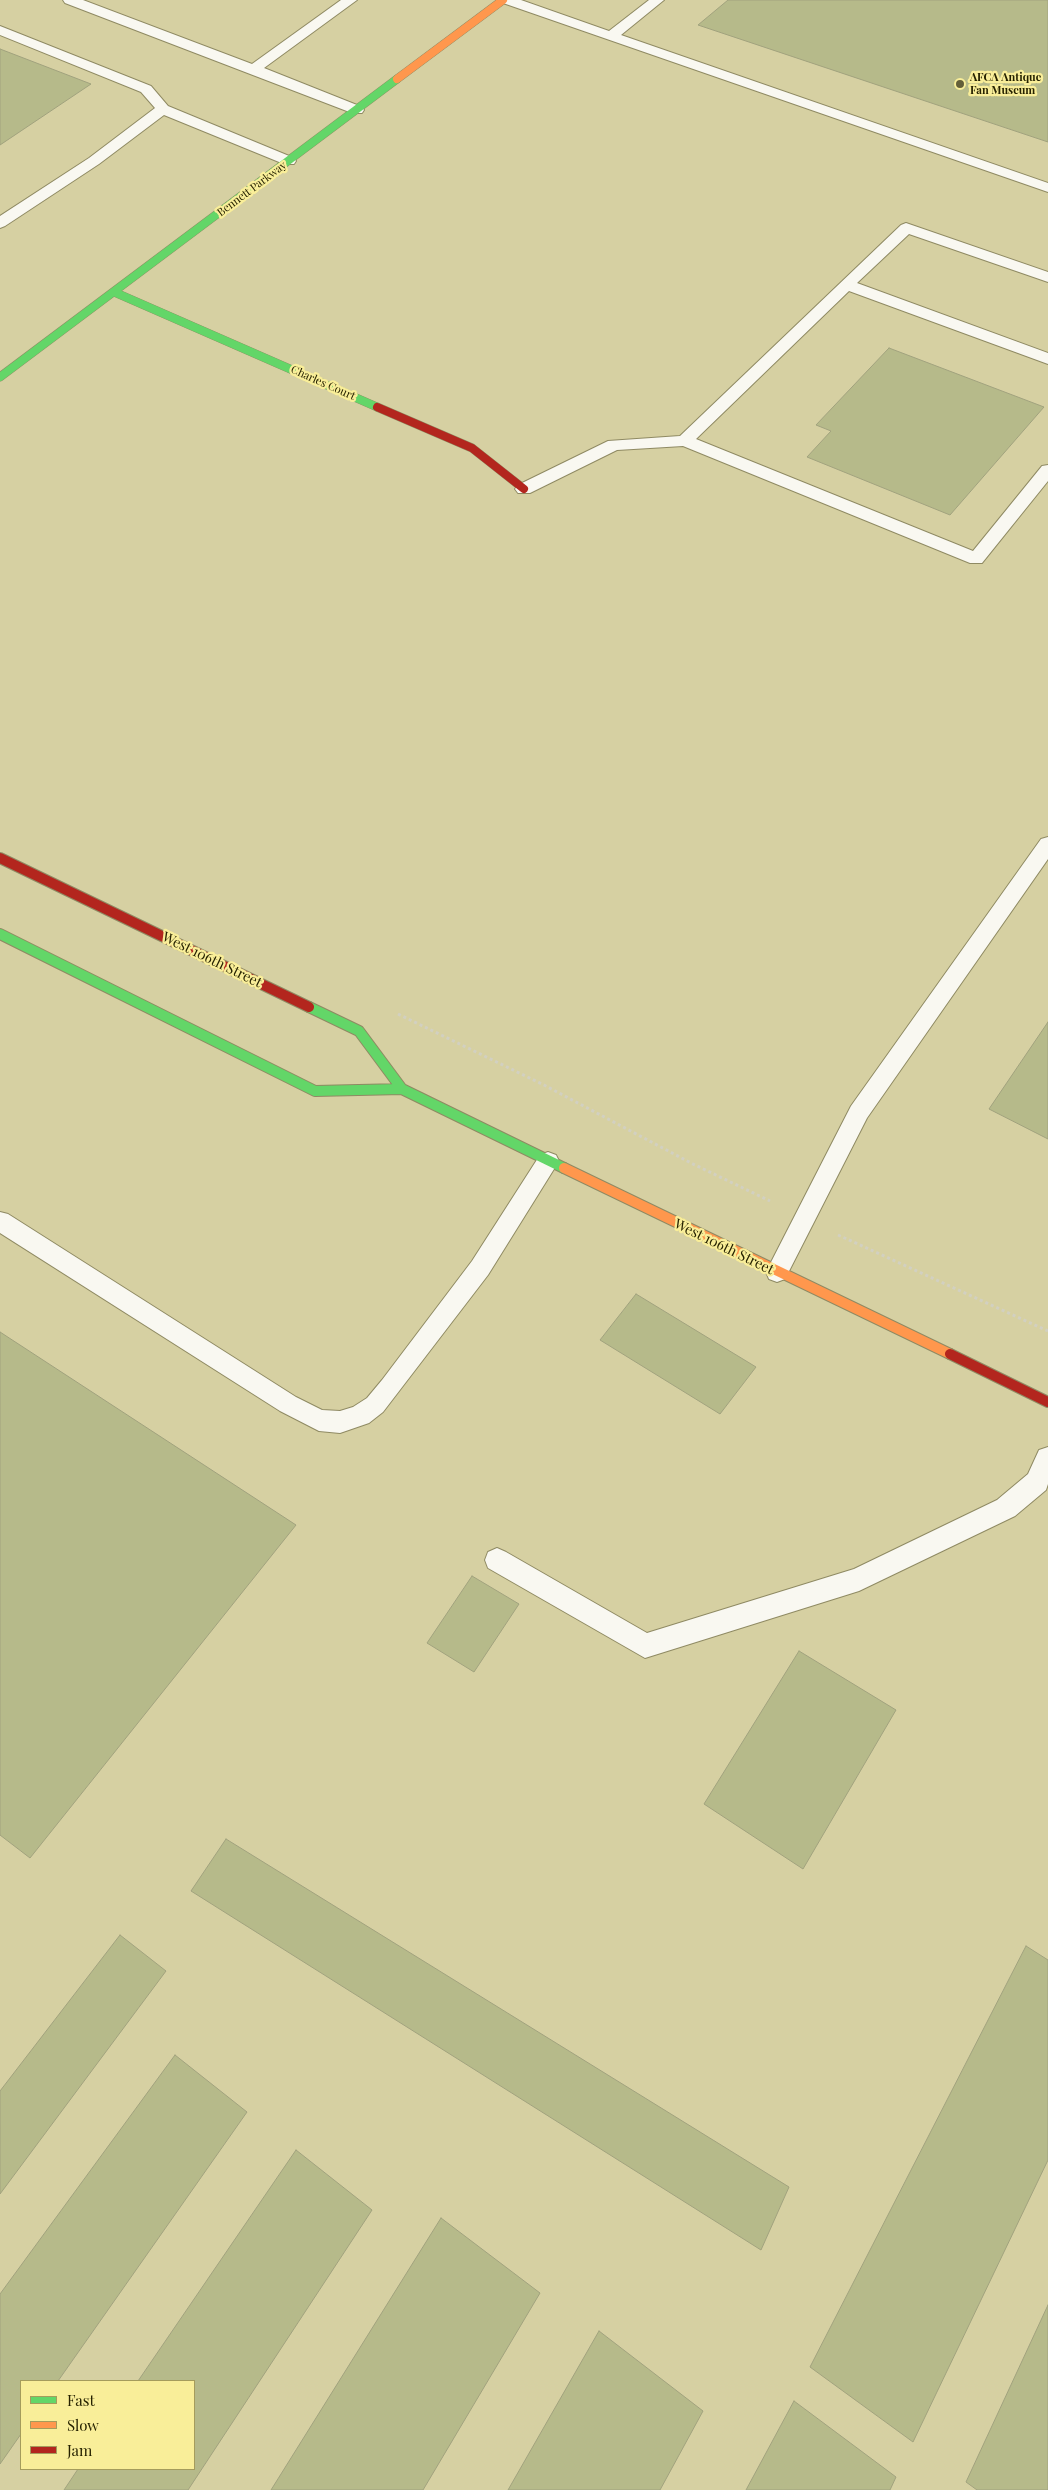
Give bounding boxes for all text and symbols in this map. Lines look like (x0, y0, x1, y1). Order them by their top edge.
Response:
place label: AFCA Antique Fan Museum (970, 71, 1041, 97)
marker: AFCA Antique Fan Museum (954, 78, 966, 90)
street label: Bennett Parkway (215, 159, 289, 219)
street label: Charles Court (289, 363, 357, 403)
street label: West 106th Street (160, 929, 264, 991)
street label: West 106th Street (672, 1216, 776, 1278)
legend (20, 2380, 195, 2470)
text: Fast (67, 2390, 95, 2410)
text: Slow (67, 2415, 99, 2435)
text: Jam (67, 2440, 92, 2460)

